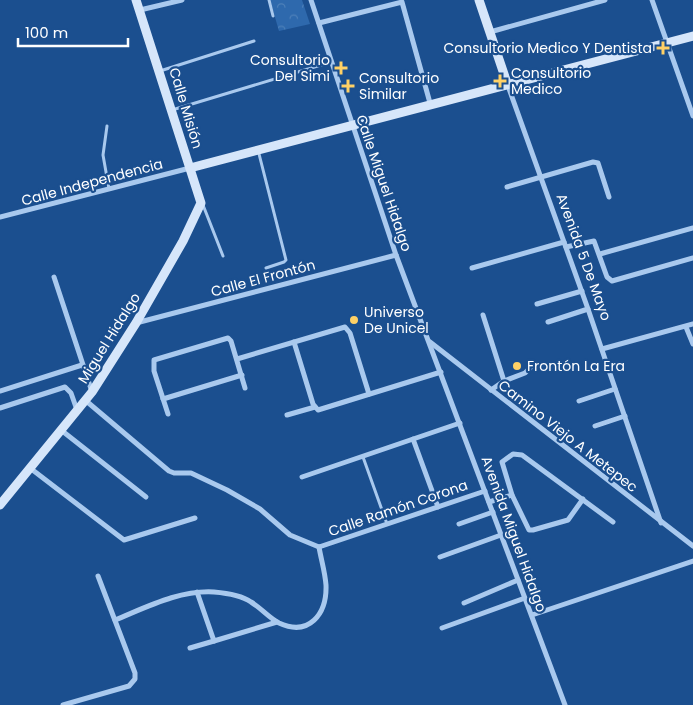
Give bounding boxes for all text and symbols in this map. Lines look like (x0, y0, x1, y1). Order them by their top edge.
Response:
scale bar (18, 15, 128, 47)
text: 100 m (25, 22, 68, 43)
place label: Consultorio Medico Y Dentista (443, 38, 652, 58)
marker: Consultorio Medico Y Dentista (656, 41, 670, 55)
place label: Consultorio Del Simi (250, 50, 330, 86)
marker: Consultorio Del Simi (334, 61, 348, 75)
place label: Consultorio Medico (511, 63, 591, 99)
street label: Calle Misión (164, 65, 208, 151)
place label: Consultorio Similar (359, 68, 439, 104)
marker: Consultorio Medico (493, 74, 507, 88)
marker: Consultorio Similar (341, 79, 355, 93)
street label: Calle Miguel Hidalgo (351, 112, 417, 254)
street label: Calle Independencia (19, 153, 165, 211)
street label: Avenida 5 De Mayo (552, 191, 616, 324)
street label: Calle El Frontón (209, 254, 317, 302)
street label: Miguel Hidalgo (73, 289, 145, 387)
place label: Universo De Unicel (364, 302, 429, 338)
marker: Universo De Unicel (348, 314, 360, 326)
place label: Frontón La Era (527, 356, 625, 376)
marker: Frontón La Era (511, 360, 523, 372)
street label: Camino Viejo A Metepec (494, 375, 642, 497)
street label: Avenida Miguel Hidalgo (476, 453, 552, 615)
street label: Calle Ramón Corona (326, 475, 470, 541)

